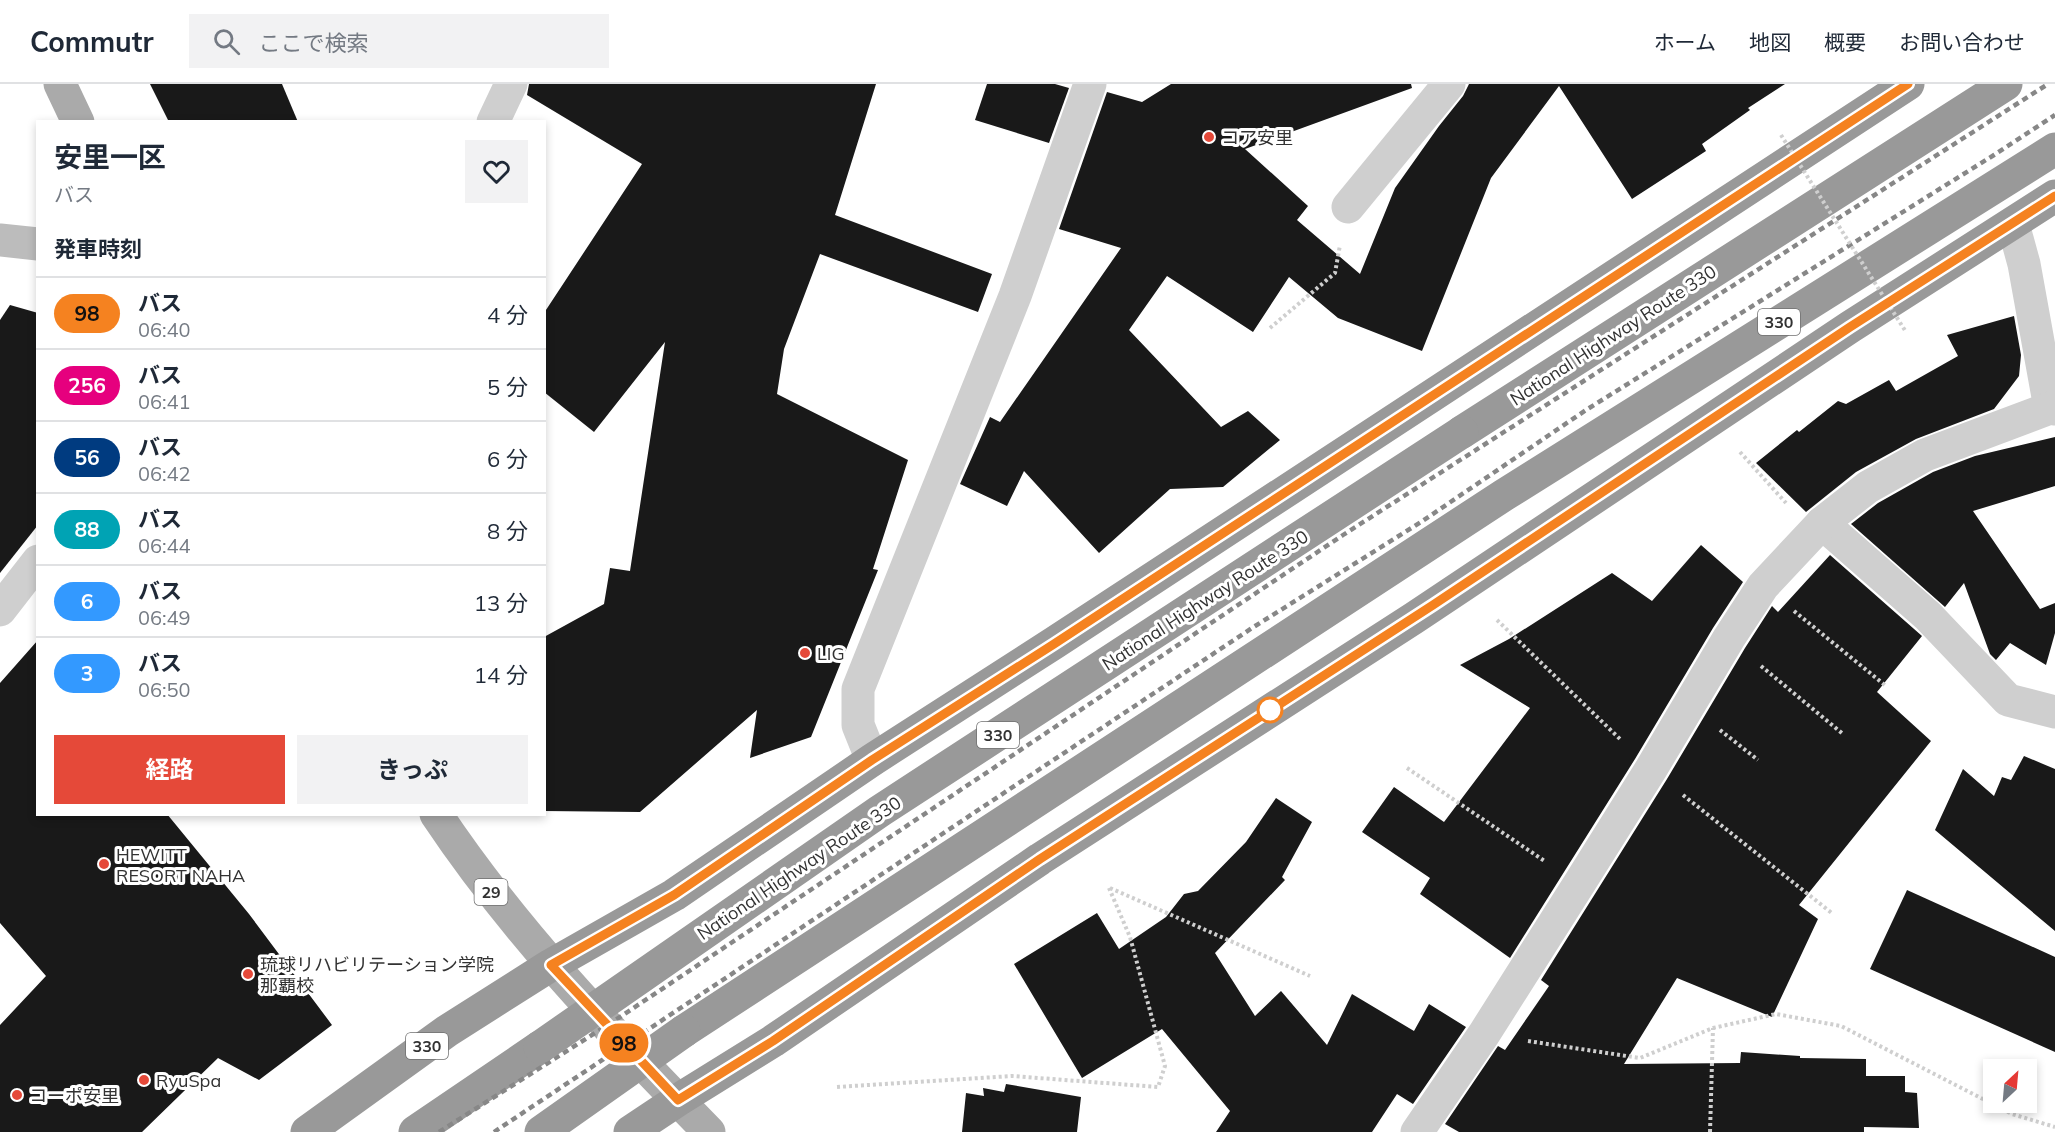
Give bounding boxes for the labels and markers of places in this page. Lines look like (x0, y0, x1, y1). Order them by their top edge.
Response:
place label: コア安里 (1221, 126, 1293, 149)
marker: コア安里 (1202, 130, 1216, 144)
place label: LIG (817, 642, 845, 665)
marker: LIG (798, 646, 812, 660)
unlabelled marker (1257, 697, 1283, 723)
place label: HEWITT RESORT NAHA (116, 843, 245, 887)
marker: HEWITT RESORT NAHA (97, 857, 111, 871)
place label: 琉球リハビリテーション学院 那覇校 (260, 953, 494, 997)
marker: 琉球リハビリテーション学院 那覇校 (241, 967, 255, 981)
place label: RyuSpa (156, 1069, 221, 1092)
marker: RyuSpa (137, 1073, 151, 1087)
place label: コーポ安里 (29, 1084, 119, 1107)
marker: コーポ安里 (10, 1088, 24, 1102)

